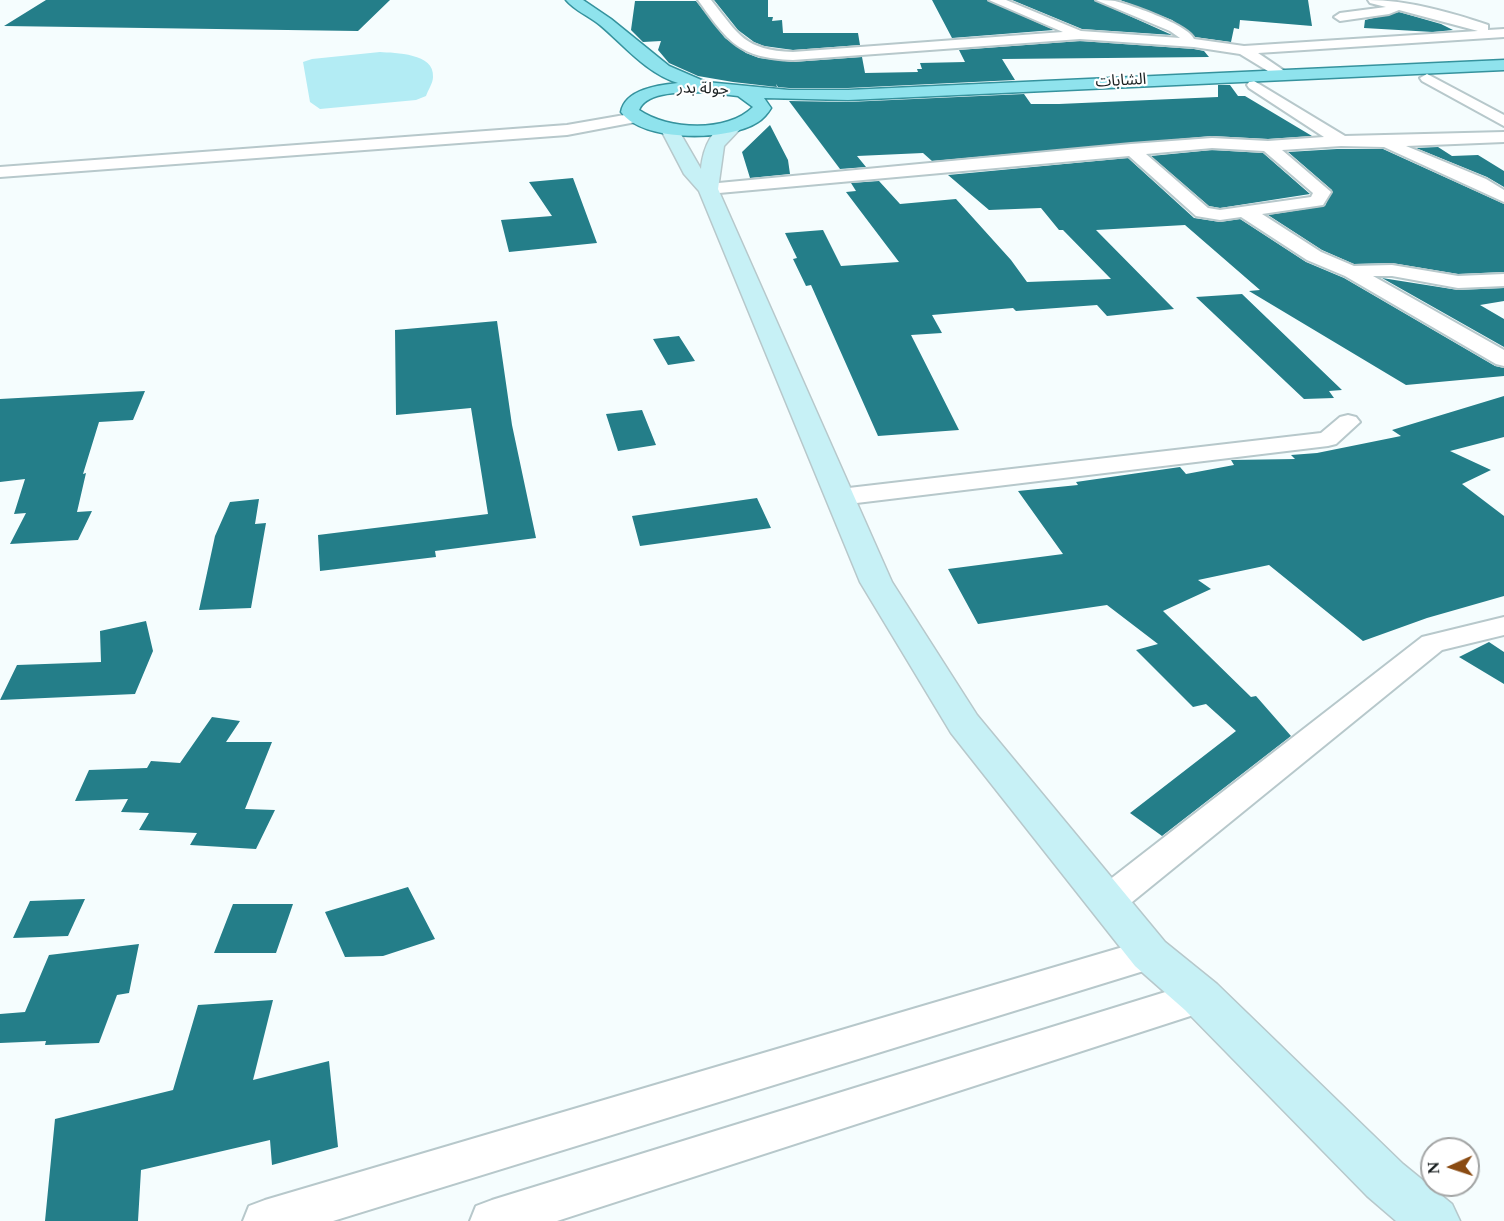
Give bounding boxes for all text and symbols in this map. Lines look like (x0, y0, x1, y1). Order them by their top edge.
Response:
street label: الشابات (1095, 71, 1147, 93)
street label: جولة بدر (677, 80, 729, 100)
north arrow (1420, 1137, 1480, 1197)
text: N (1422, 1161, 1446, 1175)

